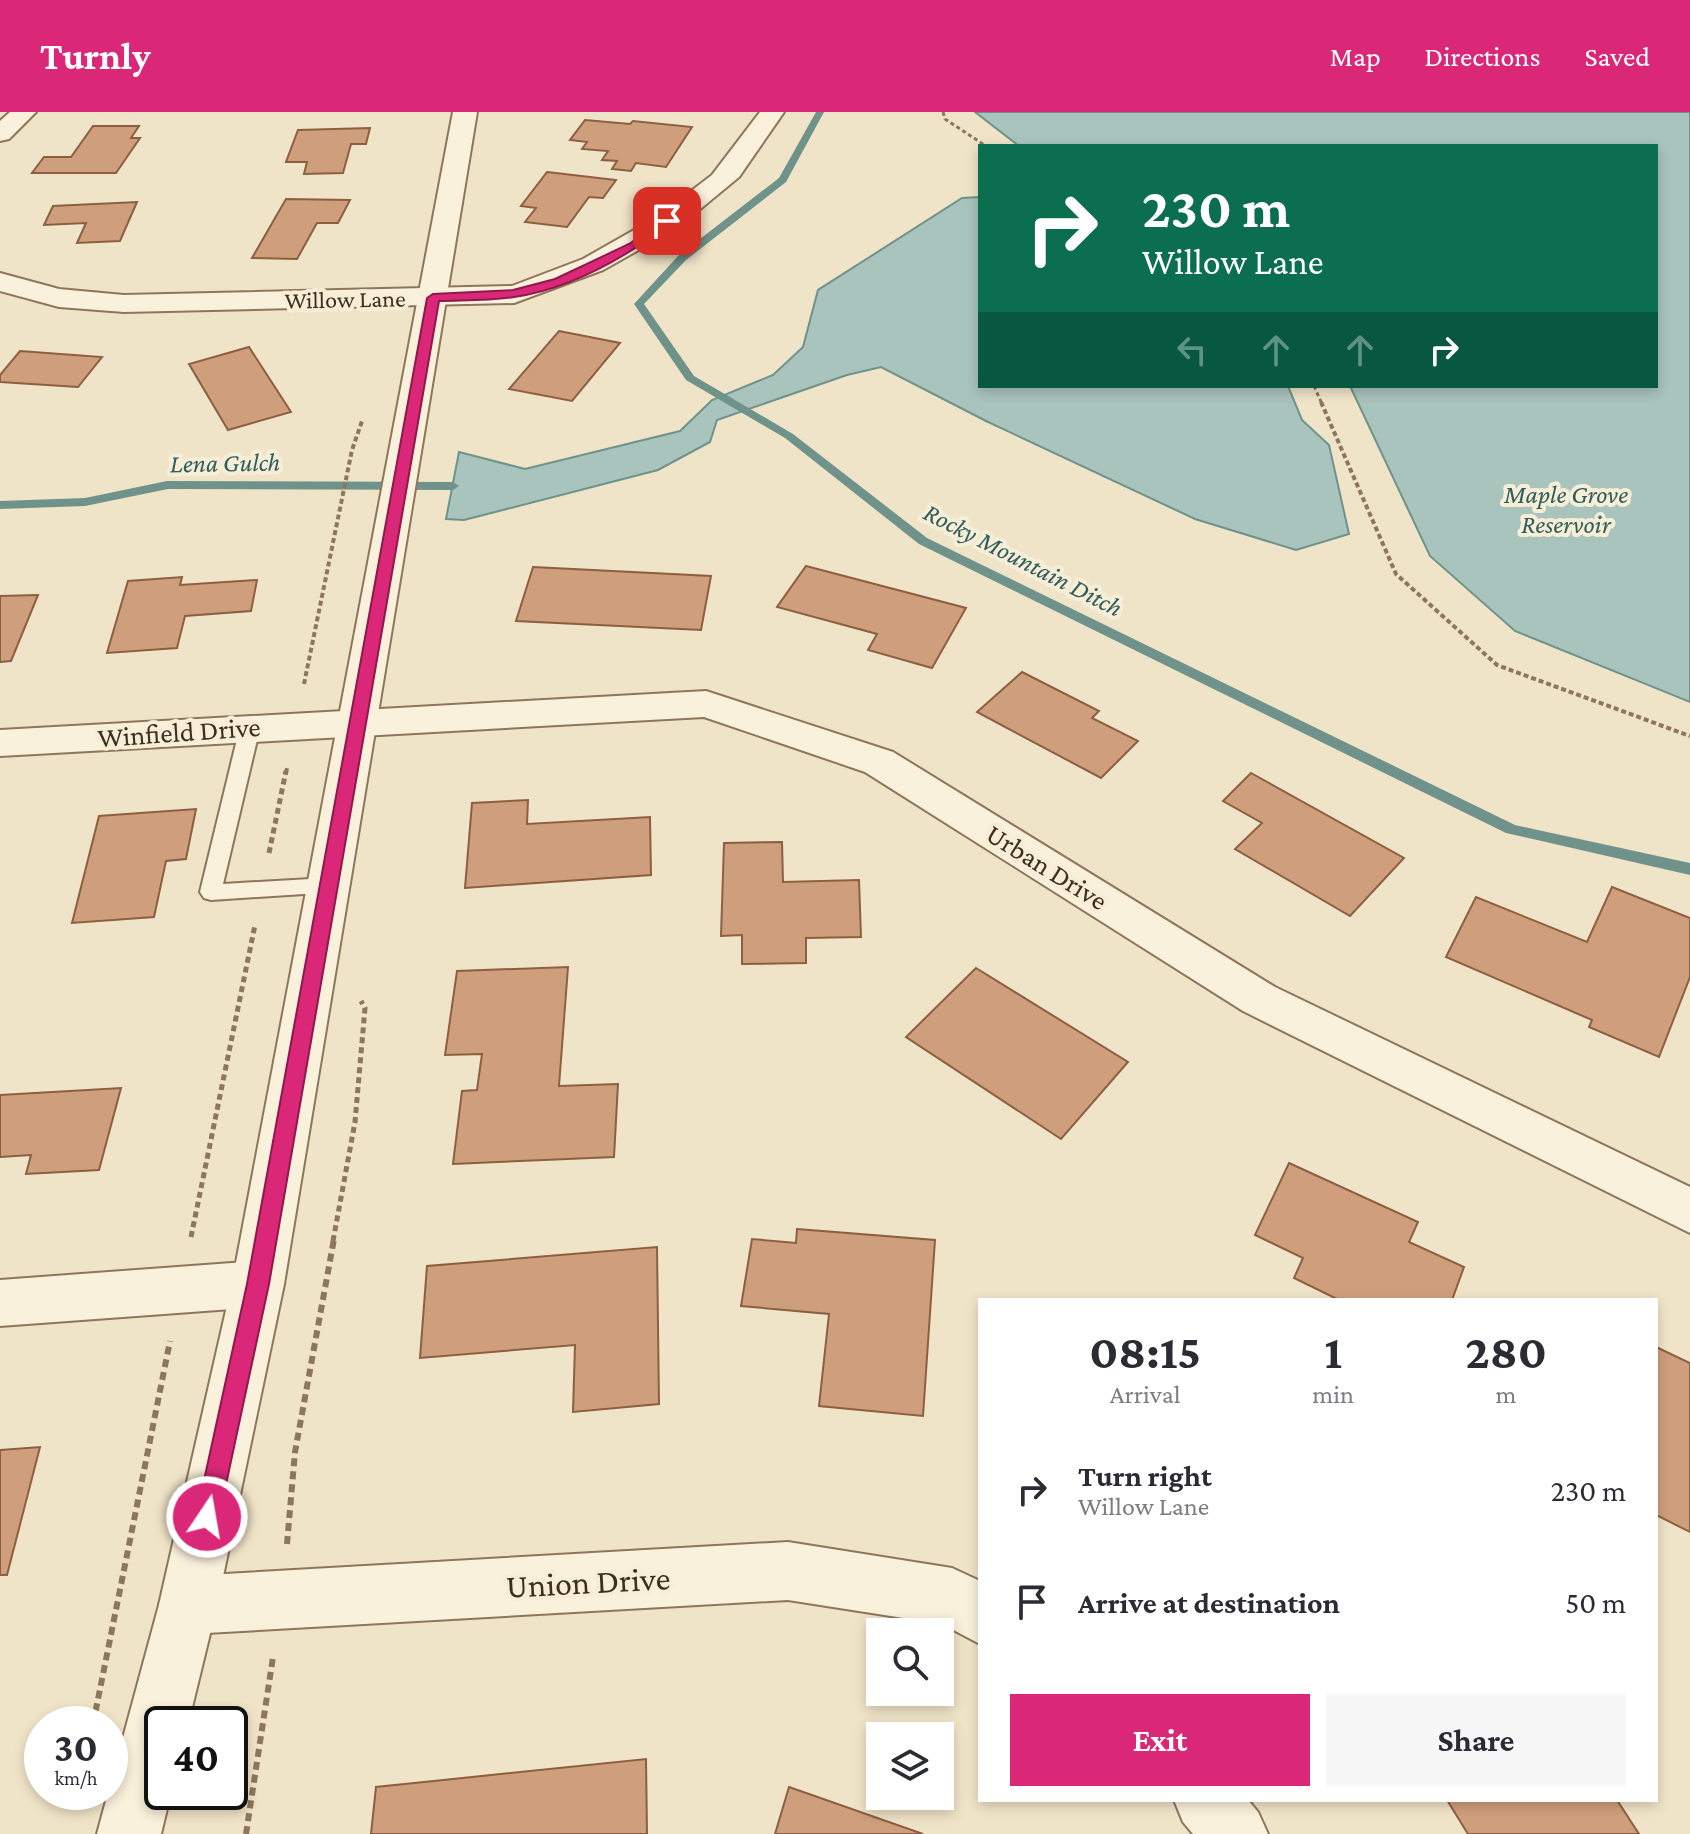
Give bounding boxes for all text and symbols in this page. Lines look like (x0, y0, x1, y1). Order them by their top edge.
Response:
text: Turnly (40, 35, 151, 77)
text: Map (1330, 41, 1381, 72)
text: Directions (1425, 41, 1540, 72)
text: Saved (1584, 41, 1650, 72)
icon: right (1010, 176, 1114, 280)
text: 230 m (1142, 177, 1290, 239)
pin (633, 187, 701, 255)
icon: arrive (645, 199, 689, 243)
text: Willow Lane (1142, 242, 1324, 282)
street label: Willow Lane (284, 284, 406, 314)
icon: left (1170, 328, 1214, 372)
icon: ahead (1254, 328, 1298, 372)
icon: ahead (1338, 328, 1382, 372)
icon: right (1422, 328, 1466, 372)
water label: Lena Gulch (170, 448, 280, 478)
water label: Maple Grove Reservoir (1503, 480, 1628, 539)
water label: Rocky Mountain Ditch (919, 497, 1127, 623)
street label: Winfield Drive (97, 711, 261, 753)
street label: Urban Drive (981, 818, 1113, 916)
text: 08:15 (1089, 1325, 1201, 1378)
text: 1 (1324, 1325, 1342, 1378)
text: 280 (1465, 1325, 1547, 1378)
text: Arrival (1110, 1380, 1181, 1409)
text: min (1312, 1380, 1354, 1409)
text: m (1496, 1380, 1516, 1409)
text: Turn right (1078, 1459, 1212, 1492)
icon: right (1010, 1468, 1054, 1512)
text: 230 m (1551, 1474, 1626, 1507)
position arrow (165, 1475, 249, 1559)
text: Willow Lane (1078, 1492, 1209, 1521)
street label: Union Drive (505, 1559, 671, 1605)
icon: arrive (1010, 1580, 1054, 1624)
text: Arrive at destination (1078, 1586, 1340, 1619)
text: 50 m (1565, 1586, 1626, 1619)
map controls (866, 1618, 954, 1810)
button: search (866, 1618, 954, 1706)
button: Exit (1010, 1694, 1310, 1786)
button: Share (1326, 1694, 1626, 1786)
speed limit sign: 40 (144, 1706, 248, 1810)
button: layers (866, 1722, 954, 1810)
text: 30 (54, 1725, 98, 1770)
text: km/h (54, 1767, 98, 1789)

